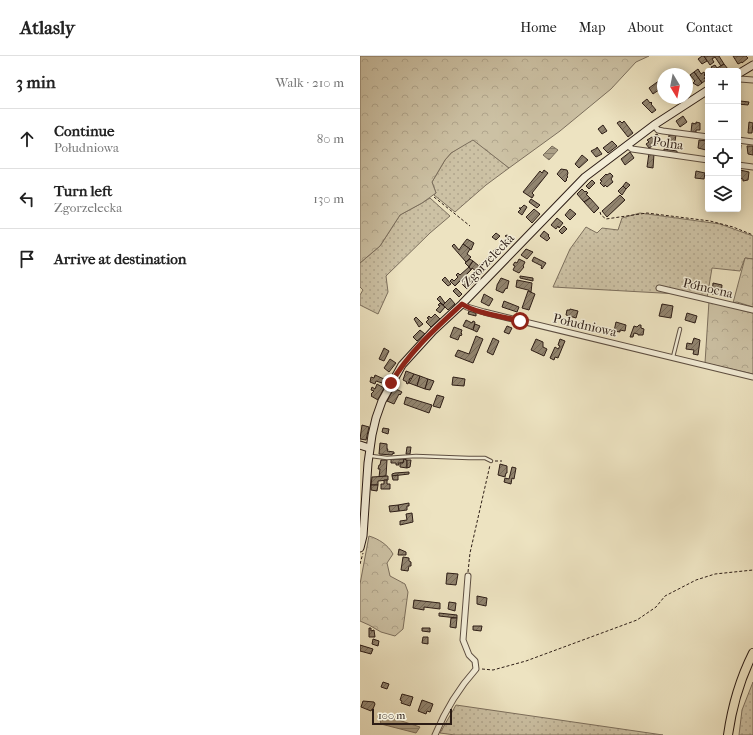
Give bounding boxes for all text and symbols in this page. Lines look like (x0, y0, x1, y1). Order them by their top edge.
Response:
text: Atlasly (20, 17, 75, 39)
text: Home (520, 19, 557, 36)
text: Map (579, 19, 606, 36)
text: About (628, 19, 664, 36)
text: Contact (686, 19, 733, 36)
north arrow (657, 68, 693, 104)
map controls (705, 68, 741, 212)
button: + (705, 68, 741, 104)
text: 3 min (16, 72, 56, 92)
text: Walk · 210 m (276, 75, 344, 90)
button: − (705, 104, 741, 140)
text: Continue (54, 122, 114, 140)
icon: ahead (16, 128, 38, 150)
text: 80 m (317, 131, 344, 146)
street label: Polna (652, 133, 685, 153)
text: Południowa (54, 140, 119, 155)
button: locate (705, 140, 741, 176)
button: layers (705, 176, 741, 212)
text: Turn left (54, 182, 112, 200)
icon: left (16, 188, 38, 210)
text: 130 m (313, 191, 344, 206)
text: Zgorzelecka (54, 200, 122, 215)
street label: Zgorzelecka (459, 230, 518, 290)
icon: arrive (16, 248, 38, 270)
text: Arrive at destination (54, 250, 186, 268)
street label: Północna (681, 275, 735, 301)
street label: Południowa (552, 310, 619, 340)
route start (511, 312, 529, 330)
route end (382, 374, 400, 392)
scale bar (372, 707, 452, 726)
text: 100 m (378, 709, 406, 722)

